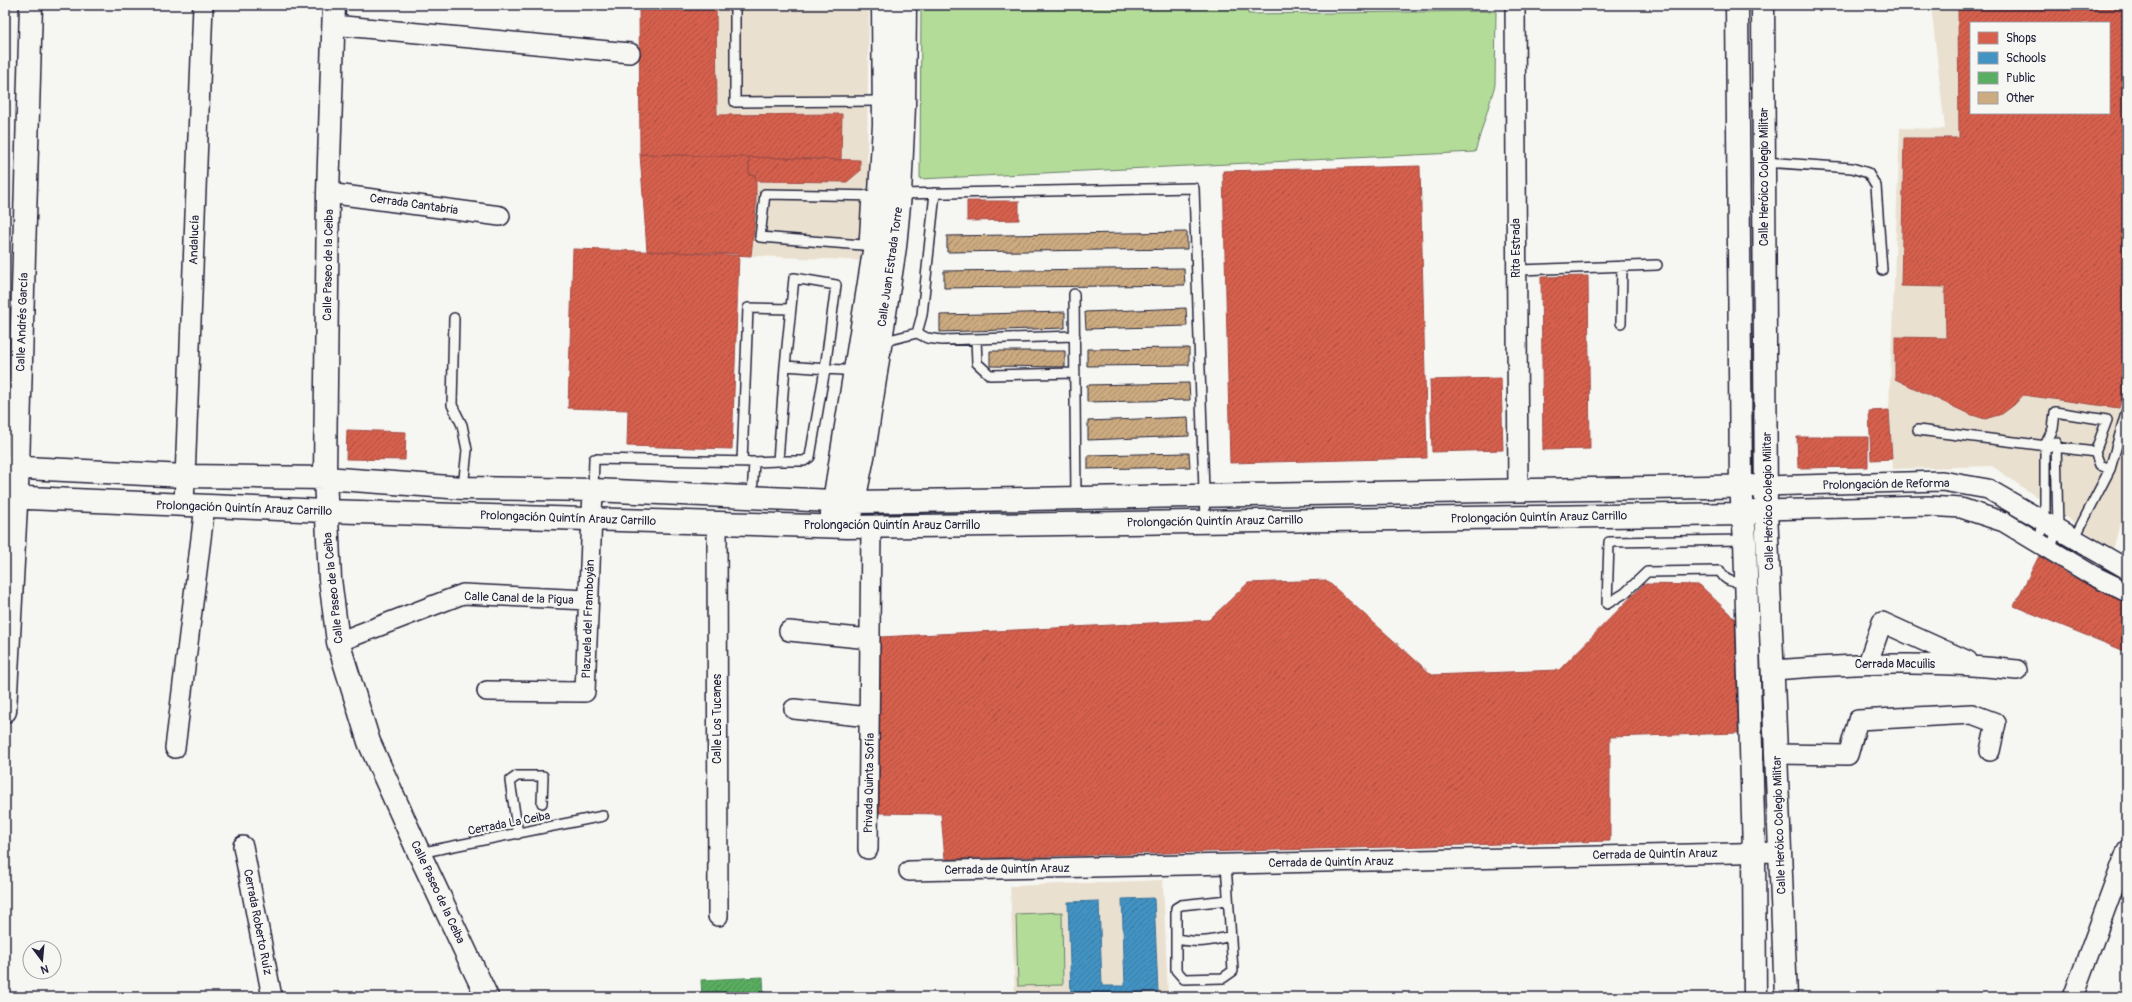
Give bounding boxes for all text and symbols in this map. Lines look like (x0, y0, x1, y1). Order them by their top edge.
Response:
legend (1970, 22, 2110, 114)
text: Shops (2006, 31, 2037, 46)
text: Schools (2006, 51, 2046, 66)
text: Public (2006, 71, 2036, 86)
text: Other (2006, 91, 2035, 106)
street label: Calle Heróico Colegio Militar (1757, 107, 1772, 246)
street label: Cerrada Cantabria (369, 191, 460, 218)
street label: Calle Juan Estrada Torre (875, 206, 906, 328)
street label: Calle Paseo de la Ceiba (320, 209, 337, 321)
street label: Andalucía (186, 214, 203, 265)
street label: Rita Estrada (1509, 218, 1524, 278)
street label: Calle Andrés García (13, 272, 32, 372)
street label: Calle Heróico Colegio Militar (1760, 431, 1777, 570)
street label: Prolongación de Reforma (1822, 476, 1950, 493)
street label: Prolongación Quintín Arauz Carrillo (156, 498, 333, 519)
street label: Prolongación Quintín Arauz Carrillo (480, 508, 657, 529)
street label: Prolongación Quintín Arauz Carrillo (1451, 508, 1628, 527)
street label: Prolongación Quintín Arauz Carrillo (1127, 512, 1304, 531)
street label: Prolongación Quintín Arauz Carrillo (804, 518, 981, 533)
street label: Calle Paseo de la Ceiba (320, 531, 347, 644)
street label: Plazuela del Framboyán (579, 559, 598, 679)
street label: Calle Canal de la Pigua (464, 589, 574, 608)
street label: Cerrada Macuilis (1855, 657, 1936, 672)
street label: Calle Los Tucanes (710, 673, 725, 764)
street label: Privada Quinta Sofía (861, 732, 878, 833)
street label: Calle Heróico Colegio Militar (1770, 755, 1789, 895)
street label: Cerrada La Ceiba (467, 808, 552, 839)
street label: Calle Paseo de la Ceiba (407, 838, 468, 946)
street label: Cerrada de Quintín Arauz (1592, 846, 1718, 863)
street label: Cerrada de Quintín Arauz (1268, 854, 1394, 871)
street label: Cerrada de Quintín Arauz (944, 861, 1070, 878)
street label: Cerrada Roberto Ruíz (240, 868, 275, 976)
north arrow (22, 940, 62, 980)
text: N (39, 962, 50, 977)

